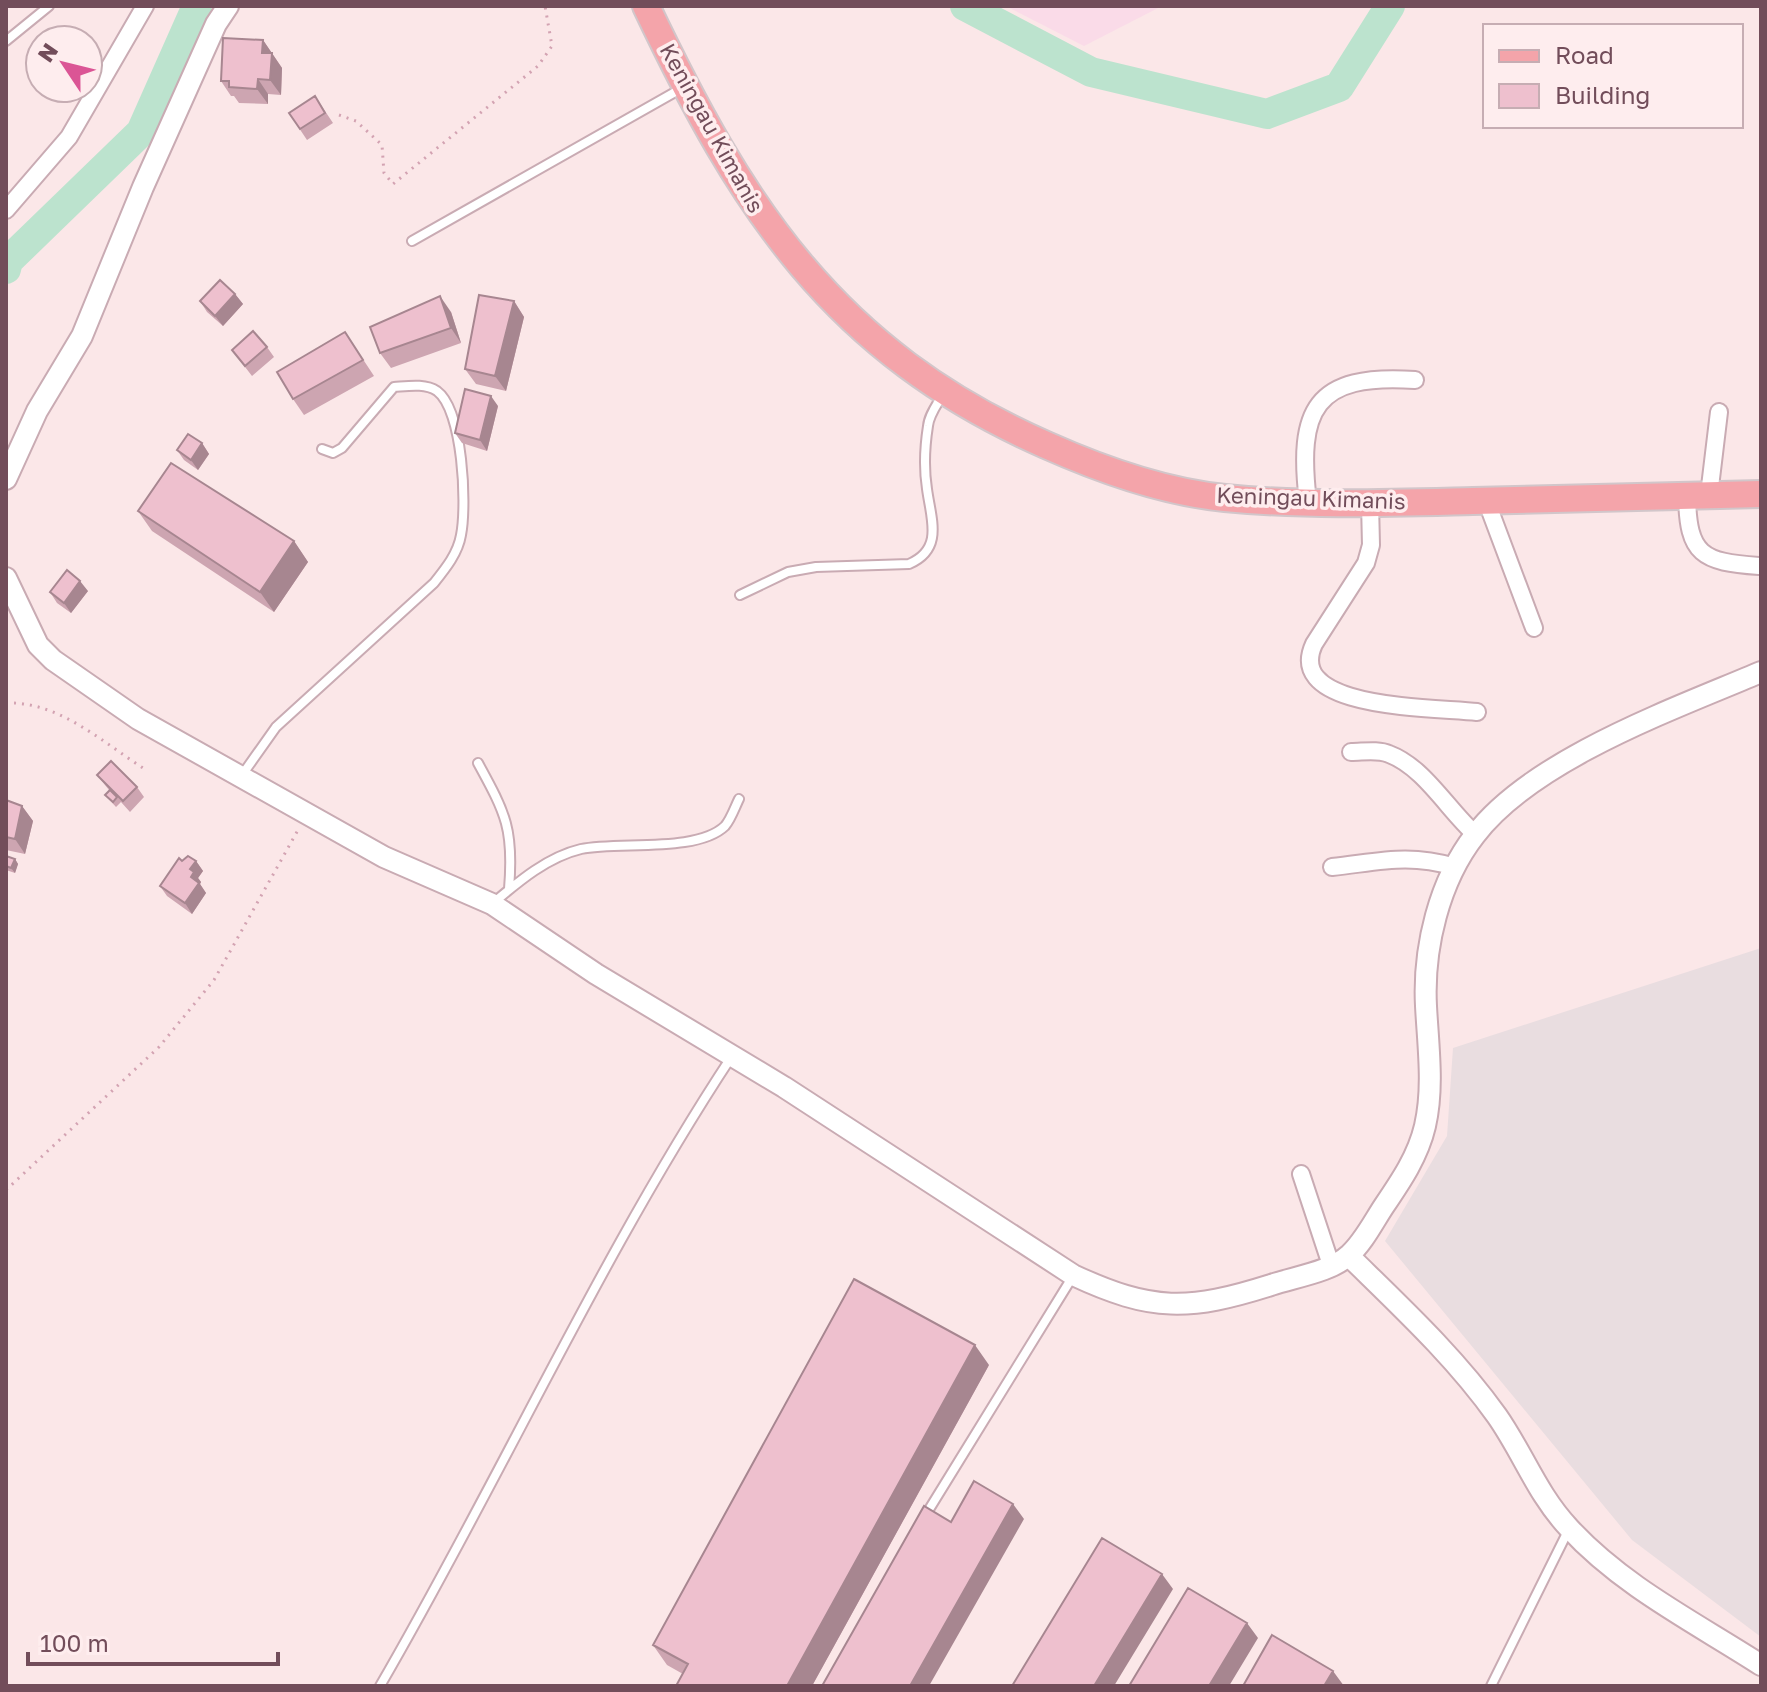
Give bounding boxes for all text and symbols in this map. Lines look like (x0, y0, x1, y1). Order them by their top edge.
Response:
north arrow (24, 24, 104, 104)
legend (1483, 24, 1743, 128)
text: N (31, 38, 63, 67)
street label: Keningau Kimanis (655, 38, 770, 217)
text: Road (1555, 40, 1614, 69)
text: Building (1555, 80, 1650, 109)
street label: Keningau Kimanis (1216, 481, 1406, 514)
scale bar (28, 1616, 278, 1666)
text: 100 m (40, 1628, 109, 1657)

